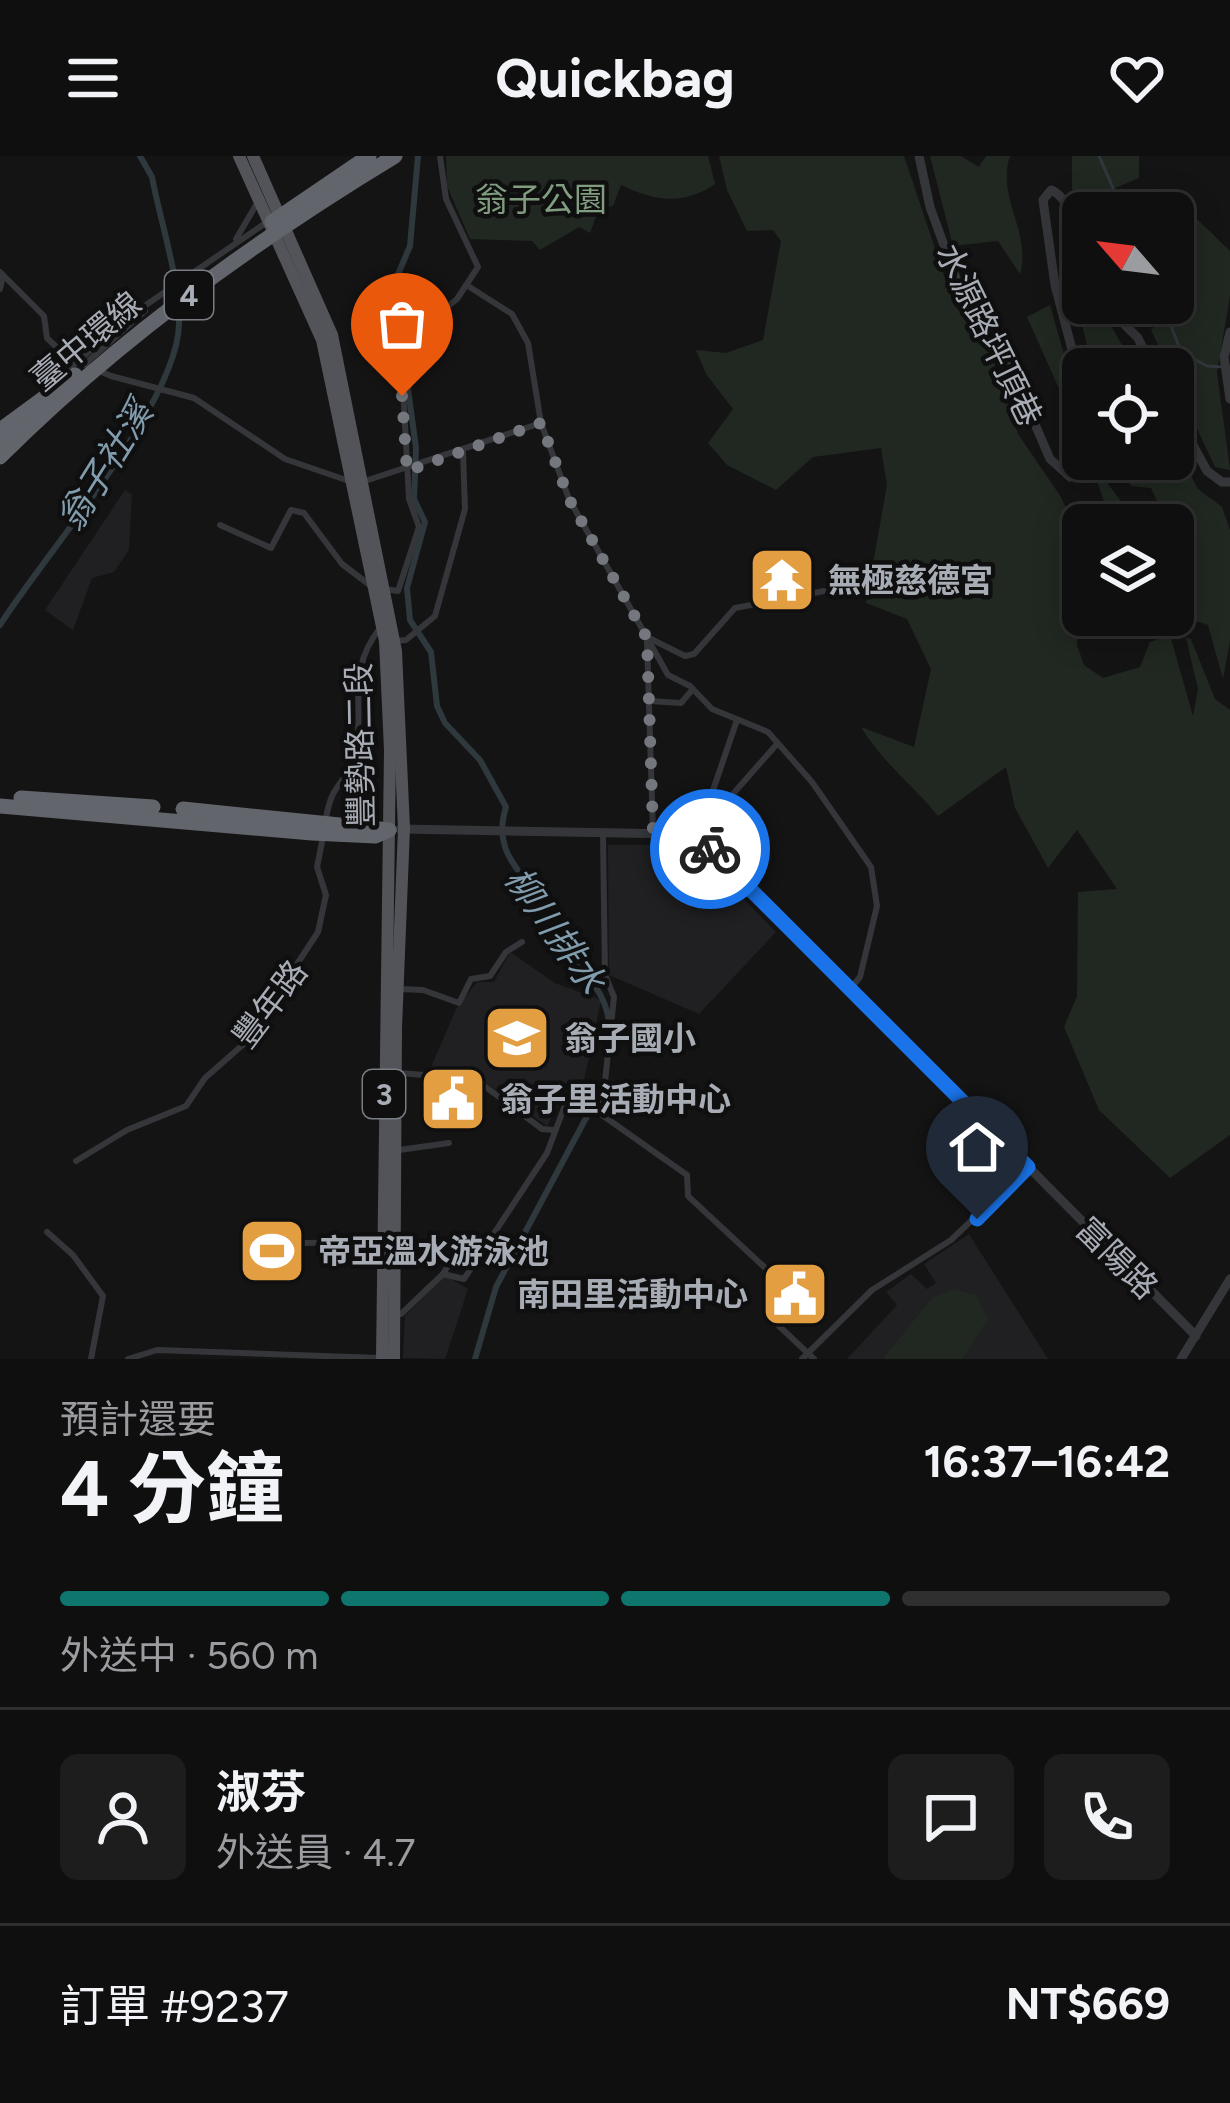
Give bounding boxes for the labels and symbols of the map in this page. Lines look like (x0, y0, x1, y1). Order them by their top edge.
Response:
park label: 翁子公園 (475, 180, 607, 219)
north arrow (1062, 192, 1194, 324)
street label: 水源路坪頂巷 (928, 237, 1050, 433)
road number: 4 (165, 271, 213, 319)
pin (351, 273, 453, 396)
street label: 臺中環線 (23, 284, 149, 398)
water label: 翁子社溪 (49, 389, 164, 538)
temple icon: 無極慈德宮 (747, 545, 817, 615)
place label: 無極慈德宮 (828, 561, 993, 600)
street label: 豐勢路二段 (339, 662, 381, 828)
courier (650, 789, 770, 909)
water label: 柳川排水 (496, 859, 615, 1003)
street label: 豐年路 (225, 953, 315, 1055)
school or university icon: 翁子國小 (482, 1003, 552, 1073)
place label: 翁子國小 (564, 1019, 696, 1058)
public building icon: 翁子里活動中心 (418, 1064, 488, 1134)
road number: 3 (363, 1070, 405, 1118)
place label: 翁子里活動中心 (500, 1080, 731, 1119)
pin (926, 1096, 1028, 1219)
street label: 富陽路 (1068, 1209, 1166, 1307)
sports icon: 帝亞溫水游泳池 (237, 1216, 307, 1286)
place label: 帝亞溫水游泳池 (318, 1232, 549, 1271)
public building icon: 南田里活動中心 (760, 1259, 830, 1329)
place label: 南田里活動中心 (517, 1275, 748, 1314)

